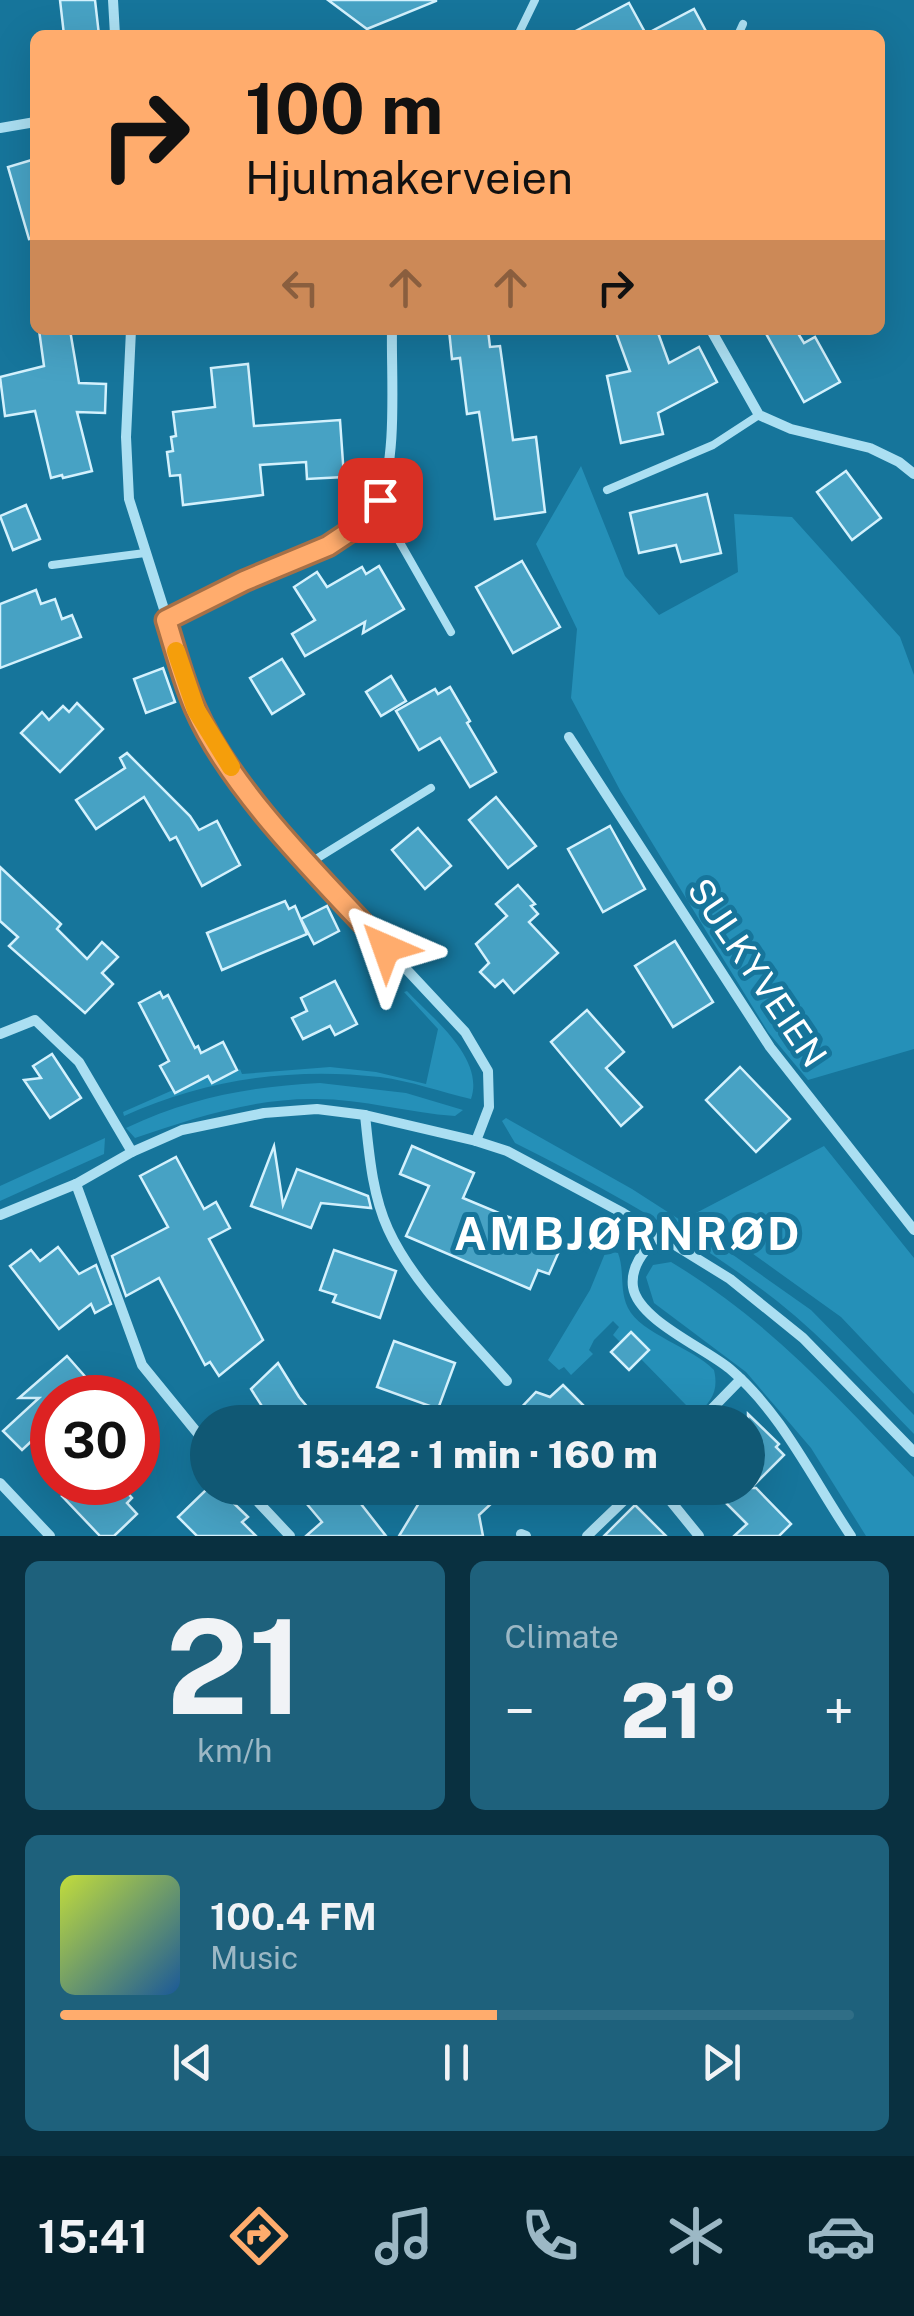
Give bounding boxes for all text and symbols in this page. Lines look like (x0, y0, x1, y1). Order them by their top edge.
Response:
text: 100 m (245, 67, 443, 150)
icon: right (80, 70, 210, 200)
text: Hjulmakerveien (245, 151, 573, 204)
icon: left (273, 260, 328, 315)
icon: ahead (378, 260, 433, 315)
icon: ahead (483, 260, 538, 315)
icon: right (588, 260, 643, 315)
pin (338, 458, 423, 543)
icon: arrive (353, 473, 408, 528)
street label: SULKYVEIEN (679, 871, 835, 1075)
position arrow (334, 896, 438, 1000)
district label: AMBJØRNRØD (454, 1207, 802, 1260)
speed limit sign: 30 (30, 1375, 160, 1505)
text: 15:42 · 1 min · 160 m (297, 1432, 658, 1477)
text: 21 (166, 1591, 304, 1743)
text: Climate (505, 1618, 619, 1655)
text: 21° (620, 1667, 738, 1755)
text: − (505, 1679, 535, 1743)
text: + (824, 1679, 854, 1743)
text: km/h (197, 1732, 272, 1769)
text: 100.4 FM (210, 1894, 377, 1939)
text: Music (210, 1939, 298, 1976)
icon: previous (165, 2035, 220, 2090)
icon: pause (429, 2035, 484, 2090)
icon: next (694, 2035, 749, 2090)
icon: directions (224, 2201, 294, 2271)
icon: music (369, 2201, 439, 2271)
icon: phone (515, 2201, 585, 2271)
icon: climate (661, 2201, 731, 2271)
icon: car (806, 2201, 876, 2271)
text: 15:41 (38, 2210, 148, 2263)

